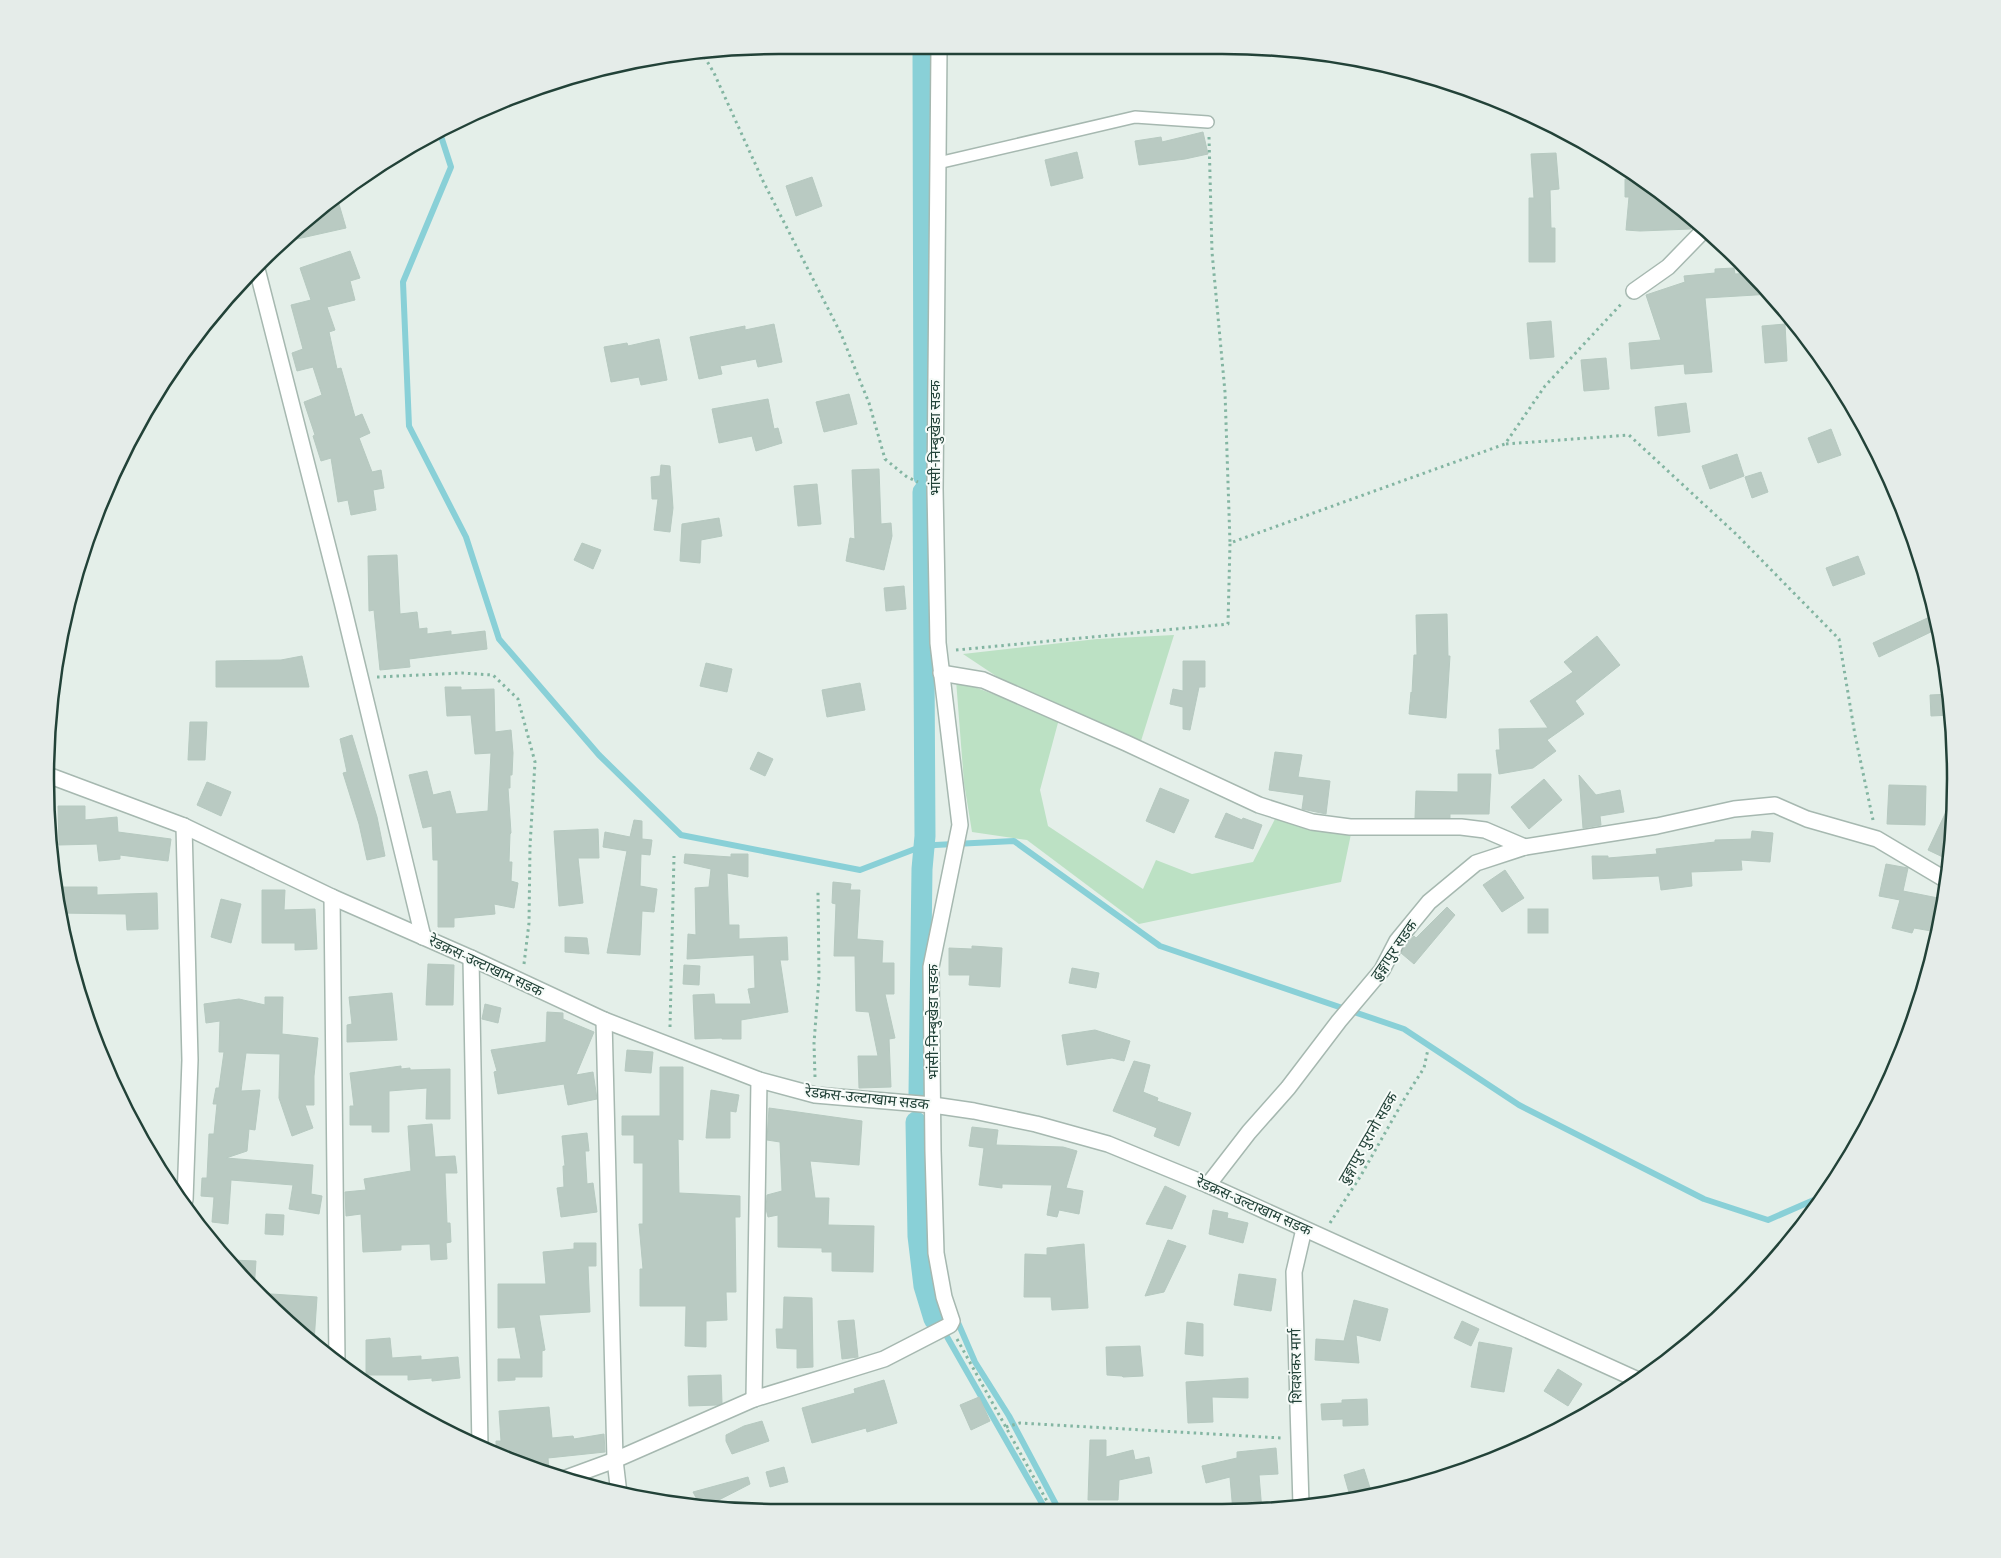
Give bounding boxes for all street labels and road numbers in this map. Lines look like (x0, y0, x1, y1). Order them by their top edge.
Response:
street label: भांसी-निम्बुखेडा सडक (925, 380, 946, 496)
street label: ढुङ्गापुर सडक (1366, 916, 1423, 985)
street label: रेडक्रस-उल्टाखाम सडक (424, 930, 547, 1002)
street label: भांसी-निम्बुखेडा सडक (923, 964, 944, 1080)
street label: रेडक्रस-उल्टाखाम सडक (803, 1081, 930, 1115)
street label: ढुङ्गापुर पुरानो सडक (1334, 1088, 1403, 1188)
street label: रेडक्रस-उल्टाखाम सडक (1192, 1171, 1315, 1242)
street label: शिवशंकर मार्ग (1285, 1328, 1308, 1403)

